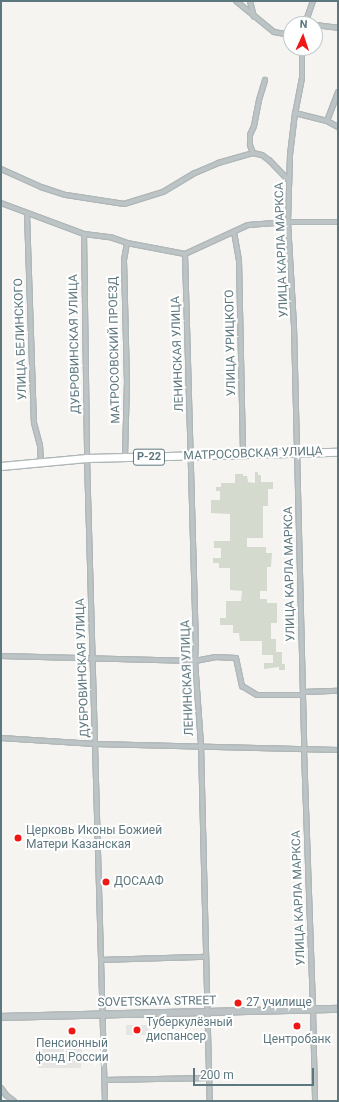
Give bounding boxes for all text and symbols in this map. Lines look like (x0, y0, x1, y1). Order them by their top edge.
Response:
north arrow (283, 16, 323, 56)
text: N (299, 18, 308, 31)
street label: УЛИЦА КАРЛА МАРКСА (272, 182, 292, 318)
street label: ДУБРОВИНСКАЯ УЛИЦА (67, 274, 83, 414)
street label: МАТРОСОВСКИЙ ПРОЕЗД (107, 276, 123, 424)
street label: УЛИЦА БЕЛИНСКОГО (12, 278, 30, 400)
street label: УЛИЦА УРИЦКОГО (223, 290, 239, 396)
street label: ЛЕНИНСКАЯ УЛИЦА (169, 296, 187, 412)
street label: МАТРОСОВСКАЯ УЛИЦА (183, 444, 323, 464)
road number: Р-22 (132, 448, 166, 466)
street label: УЛИЦА КАРЛА МАРКСА (282, 506, 298, 642)
street label: ДУБРОВИНСКАЯ УЛИЦА (73, 598, 93, 738)
street label: ЛЕНИНСКАЯ УЛИЦА (179, 620, 197, 736)
place label: Церковь Иконы Божией Матери Казанская (26, 824, 162, 852)
street label: УЛИЦА КАРЛА МАРКСА (289, 830, 309, 966)
marker: Церковь Иконы Божией Матери Казанская (13, 833, 23, 843)
place label: ДОСААФ (114, 875, 164, 889)
marker: ДОСААФ (101, 877, 111, 887)
street label: SOVETSKAYA STREET (97, 994, 217, 1010)
place label: 27 училище (246, 996, 312, 1010)
marker: 27 училище (233, 998, 243, 1008)
place label: Туберкулёзный диспансер (146, 1016, 233, 1044)
marker: Центробанк (292, 1021, 302, 1031)
marker: Туберкулёзный диспансер (131, 1024, 143, 1036)
marker: Пенсионный фонд России (67, 1026, 77, 1036)
place label: Центробанк (263, 1033, 331, 1047)
place label: Пенсионный фонд России (35, 1037, 109, 1065)
scale bar (195, 1060, 316, 1086)
text: 200 m (200, 1068, 234, 1082)

